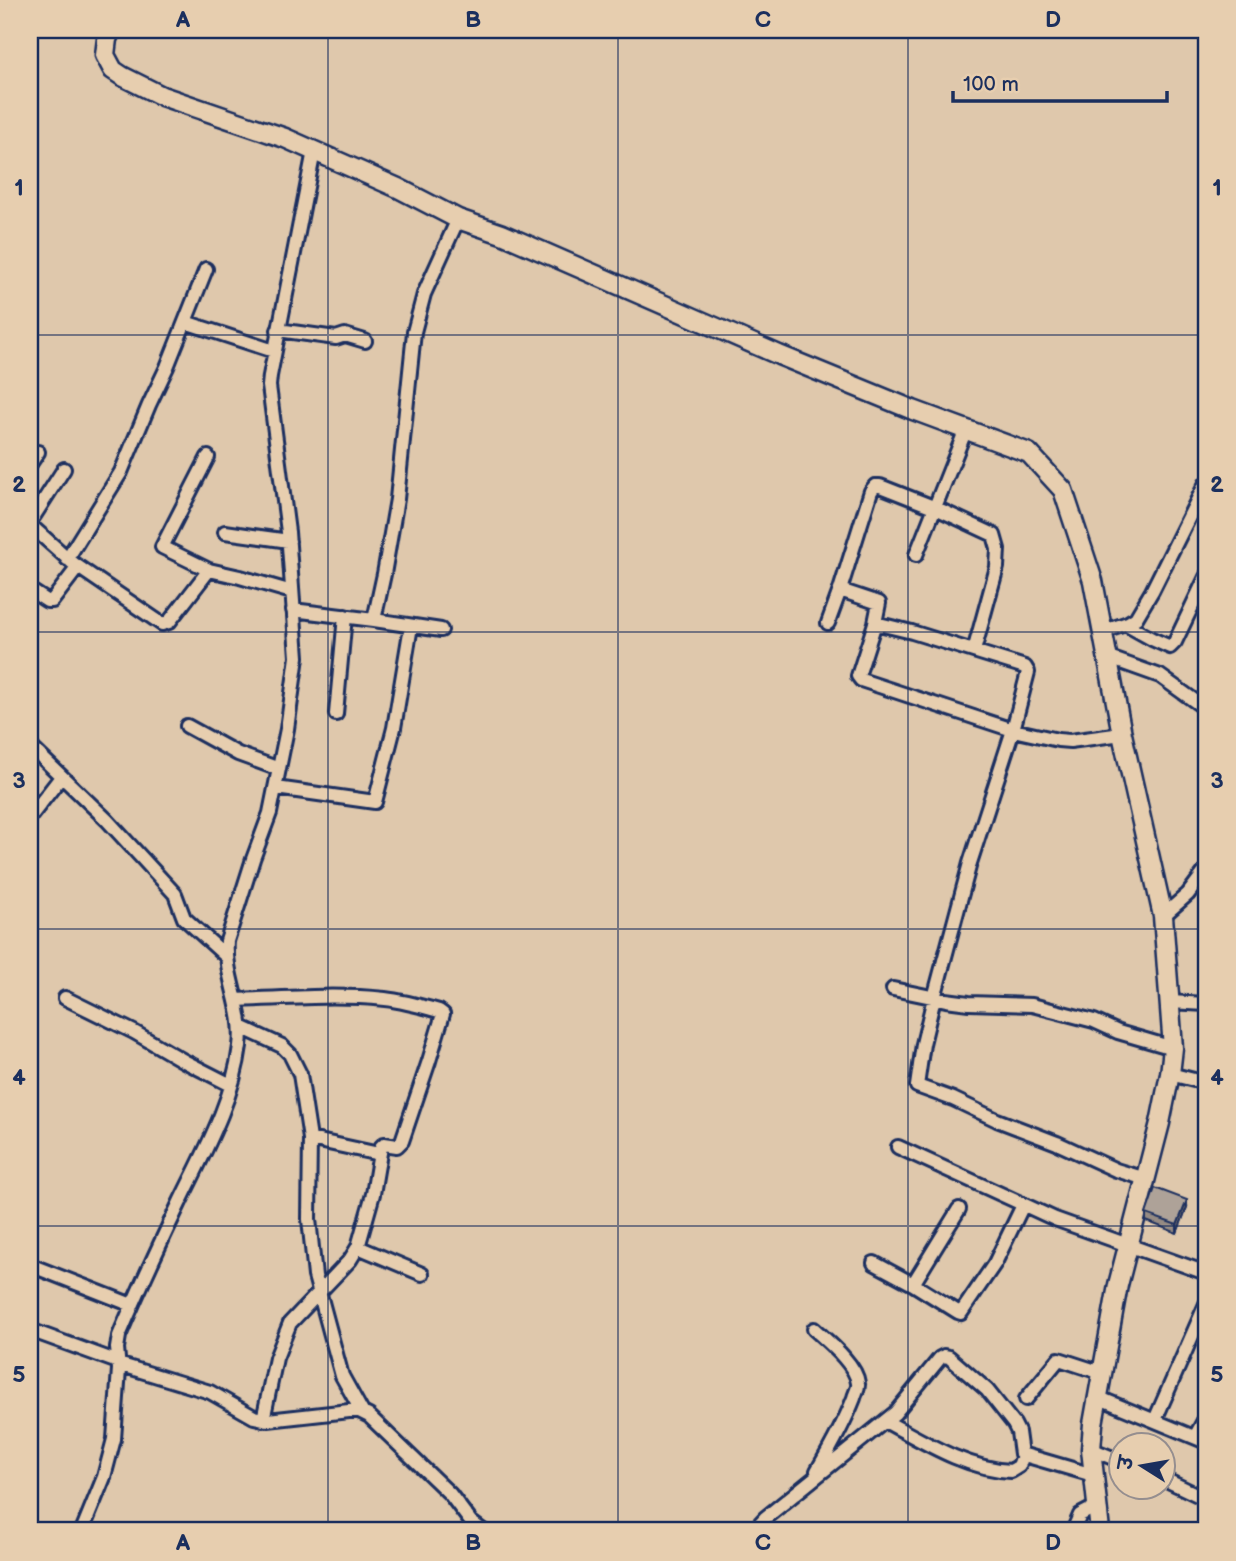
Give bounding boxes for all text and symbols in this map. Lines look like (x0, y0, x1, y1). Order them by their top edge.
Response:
text: A (175, 6, 191, 34)
text: B (465, 6, 481, 34)
text: C (755, 6, 771, 34)
text: D (1045, 6, 1061, 34)
scale bar (953, 60, 1166, 104)
text: 100 m (963, 72, 1019, 97)
text: 1 (14, 174, 24, 202)
text: 1 (1212, 174, 1222, 202)
text: 2 (12, 471, 26, 499)
text: 2 (1210, 471, 1224, 499)
text: 3 (12, 767, 26, 795)
text: 3 (1210, 767, 1224, 795)
text: 4 (12, 1064, 26, 1092)
text: 4 (1210, 1064, 1224, 1092)
text: 5 (12, 1361, 26, 1389)
text: 5 (1210, 1361, 1224, 1389)
north arrow (1106, 1432, 1176, 1502)
text: उ (1114, 1452, 1140, 1473)
text: A (175, 1529, 191, 1557)
text: B (465, 1529, 481, 1557)
text: C (755, 1529, 771, 1557)
text: D (1045, 1529, 1061, 1557)

